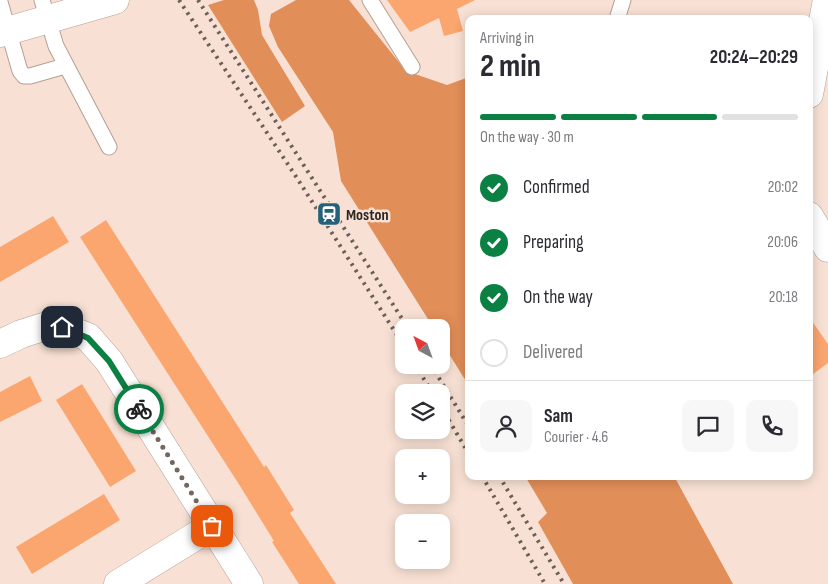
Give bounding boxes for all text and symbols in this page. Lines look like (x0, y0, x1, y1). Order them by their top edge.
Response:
text: Arriving in (480, 29, 534, 48)
text: 20:24–20:29 (710, 46, 798, 69)
text: 2 min (480, 47, 541, 86)
text: On the way · 30 m (480, 128, 574, 147)
icon: check (480, 174, 508, 202)
text: Confirmed (523, 176, 590, 199)
text: 20:02 (768, 178, 798, 197)
station icon: Moston (316, 201, 342, 227)
place label: Moston (346, 206, 389, 225)
icon: check (480, 229, 508, 257)
text: Preparing (523, 231, 584, 254)
text: 20:06 (767, 233, 798, 252)
icon: check (480, 284, 508, 312)
text: On the way (523, 286, 593, 309)
text: 20:18 (769, 288, 798, 307)
pin (41, 306, 83, 348)
icon: home (48, 313, 76, 341)
north arrow (395, 319, 450, 374)
map controls (395, 319, 450, 569)
text: Delivered (523, 341, 583, 364)
courier (114, 384, 164, 434)
button: layers (395, 384, 450, 439)
icon: bike (125, 395, 153, 423)
button: person (480, 400, 532, 452)
button: chat (682, 400, 734, 452)
button: phone (746, 400, 798, 452)
text: Sam (544, 405, 573, 428)
text: Courier · 4.6 (544, 428, 608, 447)
button: + (395, 449, 450, 504)
pin (191, 505, 233, 547)
icon: bag (198, 512, 226, 540)
button: − (395, 514, 450, 569)

